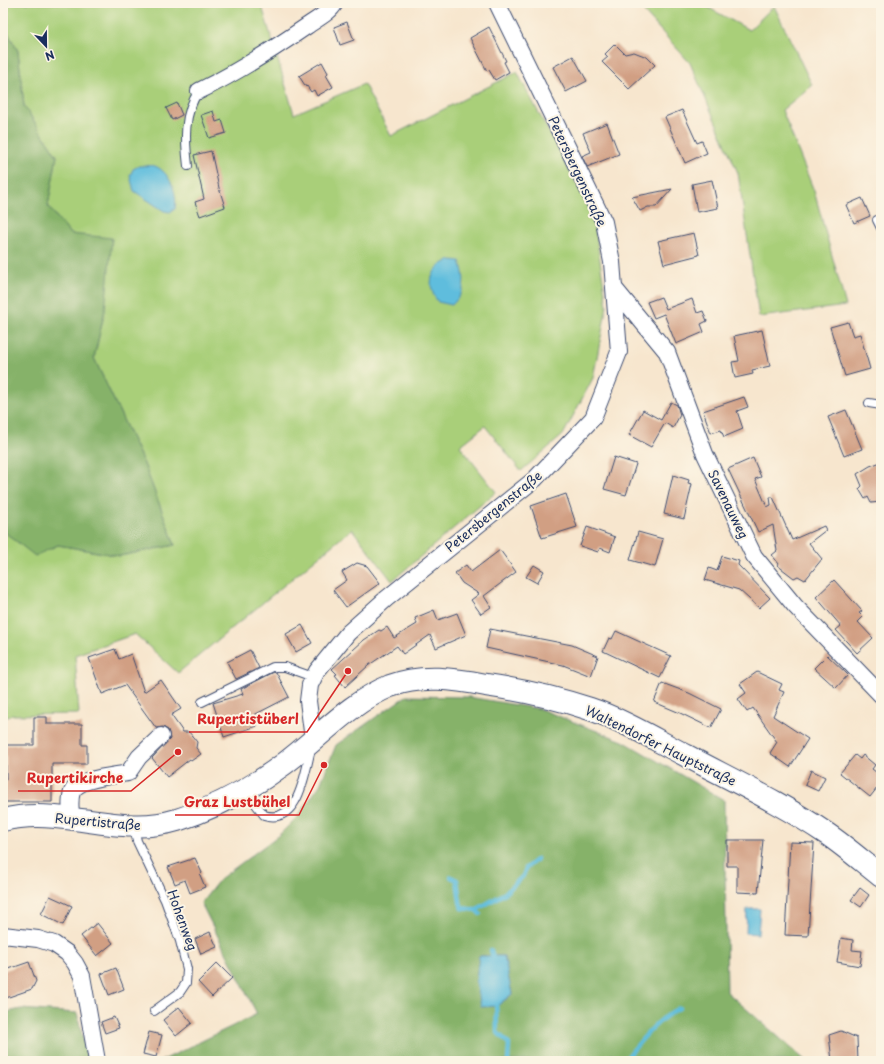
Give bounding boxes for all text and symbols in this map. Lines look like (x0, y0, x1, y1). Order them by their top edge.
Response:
north arrow (26, 26, 66, 66)
text: N (42, 46, 57, 65)
street label: Petersbergenstraße (544, 113, 612, 230)
street label: Petersbergenstraße (440, 466, 546, 556)
street label: Savenauweg (704, 466, 754, 542)
street label: Waltendorfer Hauptstraße (582, 700, 740, 790)
callout: Rupertistüberl (189, 706, 307, 732)
text: Rupertistüberl (197, 708, 299, 729)
callout: Rupertikirche (18, 765, 131, 791)
text: Rupertikirche (27, 767, 124, 788)
callout: Graz Lustbühel (175, 789, 299, 815)
text: Graz Lustbühel (184, 791, 290, 812)
street label: Rupertistraße (54, 808, 142, 834)
street label: Hohenweg (163, 887, 203, 953)

